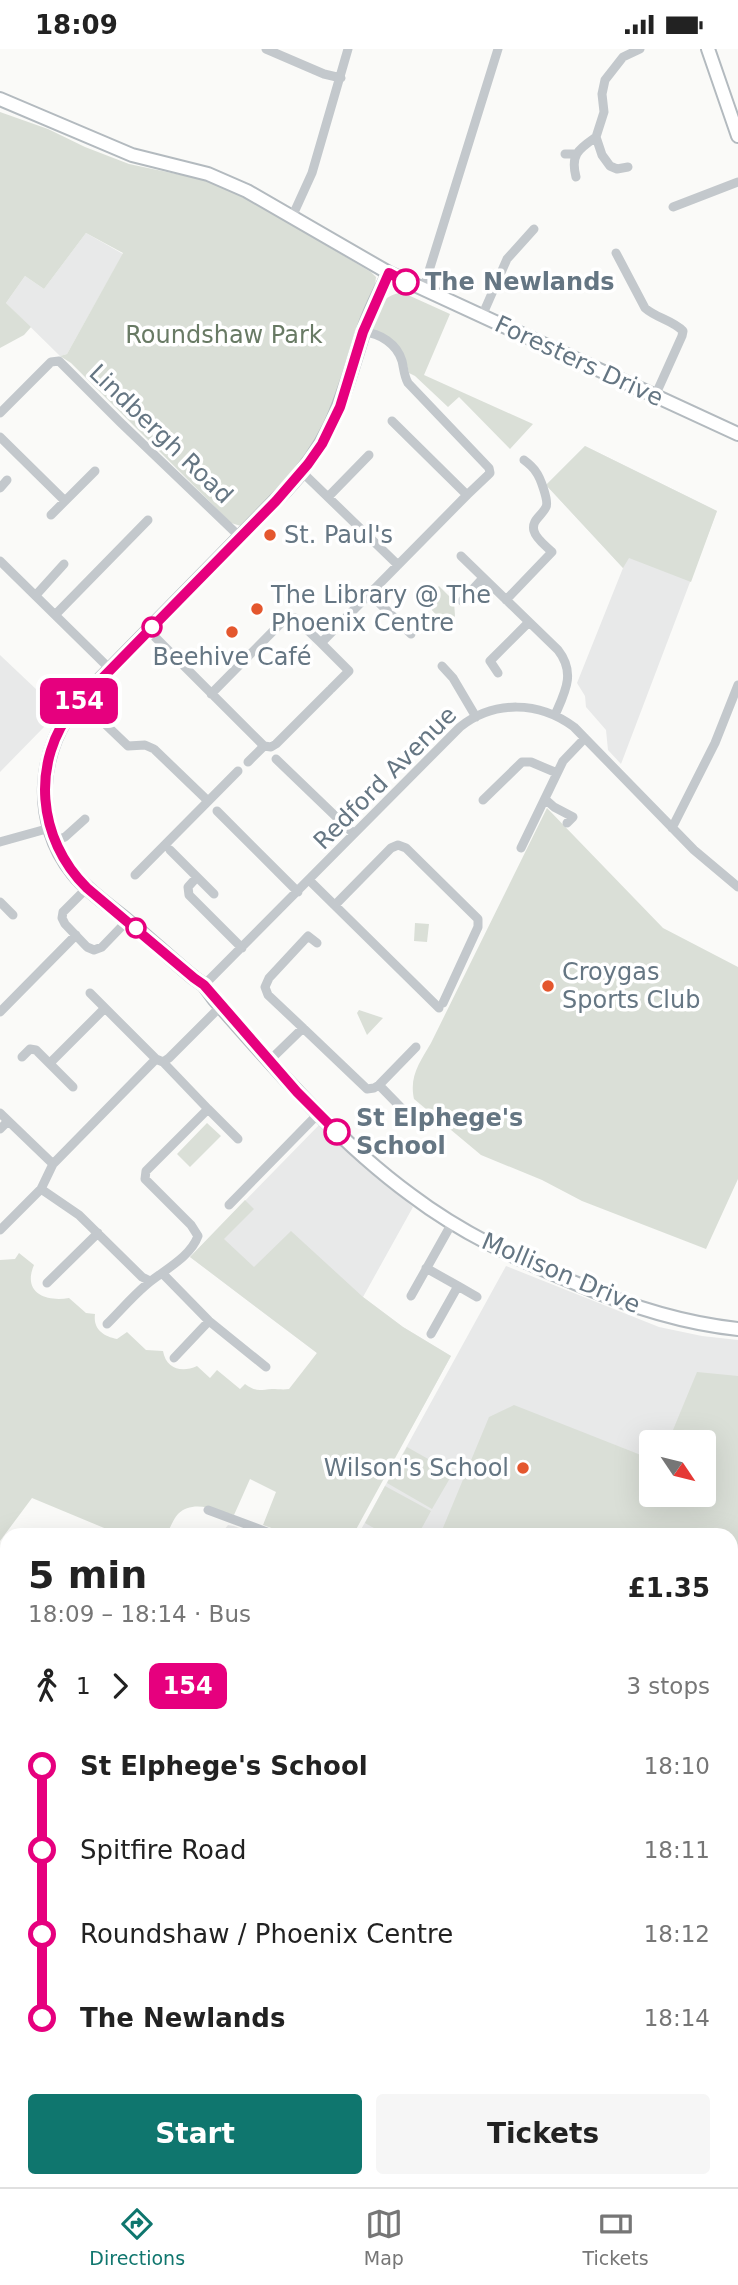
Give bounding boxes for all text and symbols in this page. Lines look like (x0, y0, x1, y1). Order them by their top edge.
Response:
text: 18:09 (35, 10, 118, 40)
place label: The Newlands (425, 268, 615, 296)
marker: The Newlands (393, 269, 419, 295)
street label: Foresters Drive (490, 310, 668, 412)
park label: Roundshaw Park (125, 321, 323, 349)
street label: Lindbergh Road (84, 359, 238, 509)
place label: St. Paul's (284, 521, 393, 549)
marker: St. Paul's (262, 527, 278, 543)
place label: The Library @ The Phoenix Centre (270, 581, 491, 637)
marker: The Library @ The Phoenix Centre (249, 601, 265, 617)
unlabelled marker (142, 617, 162, 637)
marker: Beehive Café (224, 624, 240, 640)
place label: Beehive Café (152, 643, 312, 671)
line badge: 154 (39, 678, 119, 724)
text: 154 (54, 687, 104, 715)
street label: Redford Avenue (308, 701, 462, 855)
unlabelled marker (126, 918, 146, 938)
place label: Croygas Sports Club (562, 958, 700, 1014)
marker: Croygas Sports Club (540, 978, 556, 994)
place label: St Elphege's School (356, 1104, 523, 1160)
marker: St Elphege's School (324, 1119, 350, 1145)
street label: Mollison Drive (478, 1227, 644, 1319)
north arrow (639, 1430, 716, 1507)
map controls (639, 1430, 716, 1507)
place label: Wilson's School (324, 1454, 509, 1482)
marker: Wilson's School (515, 1460, 531, 1476)
text: 5 min (28, 1553, 147, 1597)
text: £1.35 (628, 1573, 710, 1603)
text: 18:09 – 18:14 · Bus (28, 1601, 251, 1627)
icon: walk (28, 1667, 66, 1705)
icon: forward (101, 1667, 139, 1705)
text: 154 (163, 1672, 213, 1700)
text: 1 (76, 1673, 91, 1699)
text: 3 stops (626, 1673, 710, 1699)
text: St Elphege's School (80, 1751, 368, 1781)
text: 18:10 (644, 1753, 710, 1779)
text: Spitfire Road (80, 1835, 246, 1865)
text: 18:11 (644, 1837, 710, 1863)
text: Roundshaw / Phoenix Centre (80, 1919, 453, 1949)
text: 18:12 (644, 1921, 710, 1947)
text: The Newlands (80, 2003, 285, 2033)
text: 18:14 (644, 2005, 710, 2031)
button: Start (28, 2094, 362, 2174)
button: Tickets (376, 2094, 710, 2174)
tab: Directions (89, 2205, 185, 2269)
tab: Map (364, 2205, 404, 2269)
tab: Tickets (583, 2205, 649, 2269)

